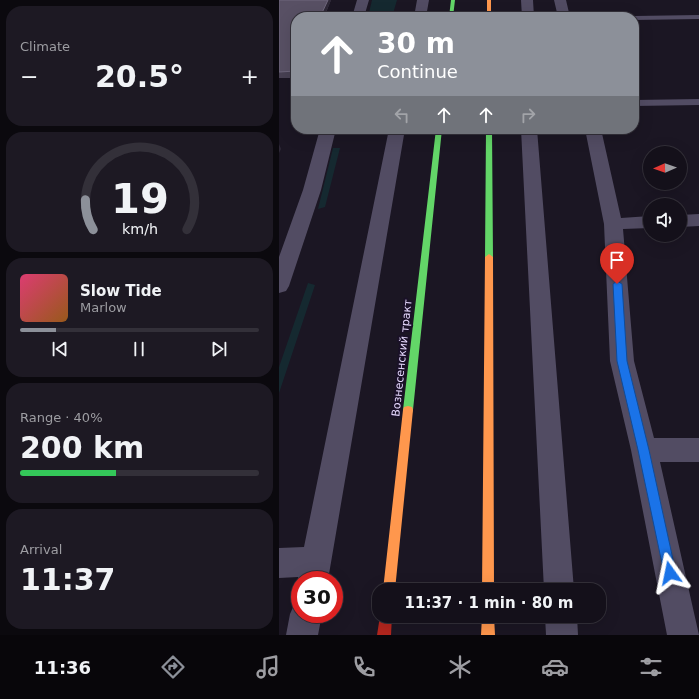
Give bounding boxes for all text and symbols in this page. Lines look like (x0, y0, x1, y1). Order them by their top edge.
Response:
text: 30 m (377, 27, 455, 60)
icon: ahead (311, 28, 363, 80)
text: Climate (20, 39, 70, 54)
text: 20.5° (95, 59, 184, 94)
text: Continue (377, 61, 458, 82)
text: − (20, 64, 38, 89)
text: + (241, 64, 259, 89)
icon: left (391, 104, 413, 126)
icon: ahead (433, 104, 455, 126)
icon: ahead (475, 104, 497, 126)
icon: right (517, 104, 539, 126)
north arrow (643, 146, 687, 190)
map controls (643, 146, 687, 242)
text: 19 (111, 173, 168, 222)
button: sound (643, 198, 687, 242)
text: km/h (121, 220, 158, 236)
pin (600, 243, 634, 284)
icon: arrive (606, 249, 628, 271)
text: Slow Tide (80, 282, 162, 300)
street label: Вознесенский тракт (389, 298, 415, 417)
text: Marlow (80, 300, 127, 315)
icon: previous (49, 338, 71, 360)
icon: pause (128, 338, 150, 360)
icon: next (208, 338, 230, 360)
text: Range · 40% (20, 410, 103, 425)
text: 200 km (20, 430, 144, 465)
text: Arrival (20, 542, 62, 557)
position arrow (649, 552, 691, 594)
text: 11:37 (20, 562, 116, 597)
speed limit sign: 30 (291, 571, 343, 623)
text: 11:37 · 1 min · 80 m (405, 594, 573, 612)
icon: directions (159, 653, 187, 681)
icon: music (254, 653, 282, 681)
icon: phone (350, 653, 378, 681)
icon: climate (446, 653, 474, 681)
icon: car (541, 653, 569, 681)
icon: filters (637, 653, 665, 681)
text: 11:36 (34, 657, 91, 678)

